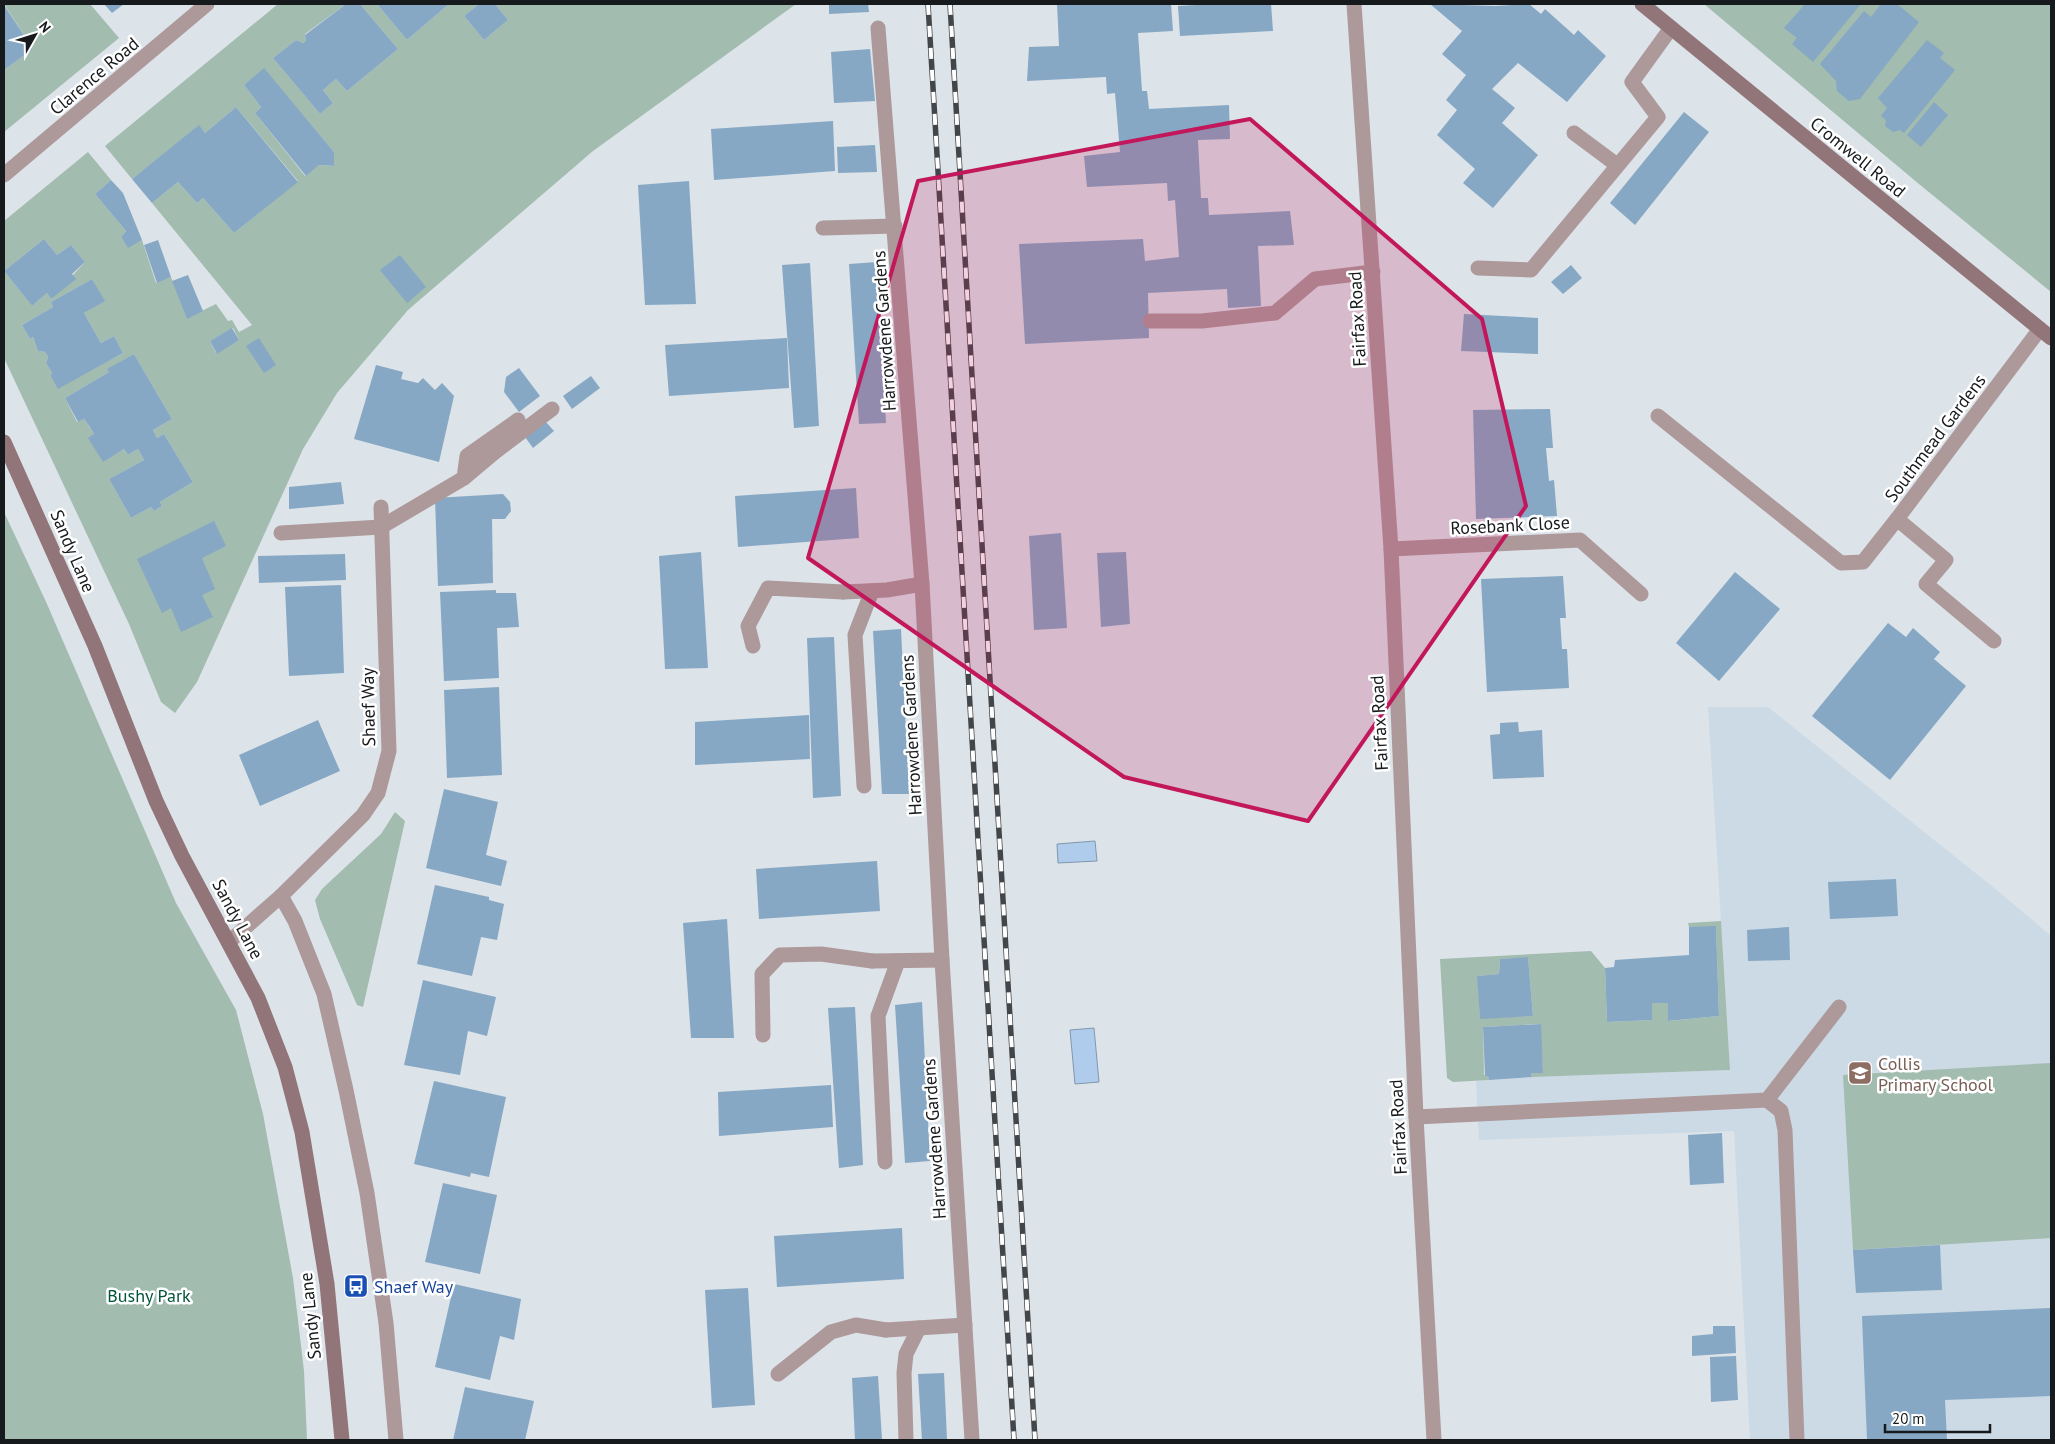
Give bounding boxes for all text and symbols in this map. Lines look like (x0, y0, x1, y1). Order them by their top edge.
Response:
north arrow (10, 10, 60, 60)
text: N (35, 18, 55, 36)
street label: Clarence Road (45, 32, 143, 120)
street label: Cromwell Road (1806, 112, 1910, 202)
street label: Harrowdene Gardens (867, 250, 901, 412)
street label: Fairfax Road (1343, 271, 1371, 367)
street label: Southmead Gardens (1879, 369, 1991, 507)
street label: Sandy Lane (45, 506, 101, 596)
street label: Rosebank Close (1450, 510, 1570, 540)
street label: Harrowdene Gardens (895, 654, 927, 816)
street label: Shaef Way (356, 667, 380, 747)
street label: Fairfax Road (1365, 675, 1393, 771)
street label: Sandy Lane (207, 875, 269, 963)
place label: Collis Primary School (1878, 1052, 1993, 1096)
street label: Harrowdene Gardens (917, 1058, 951, 1220)
school or university icon: Collis Primary School (1847, 1060, 1873, 1086)
street label: Fairfax Road (1384, 1079, 1412, 1175)
street label: Sandy Lane (294, 1271, 326, 1361)
bus stop icon: Shaef Way (343, 1273, 369, 1299)
place label: Shaef Way (374, 1275, 454, 1298)
park label: Bushy Park (107, 1284, 191, 1307)
scale bar (1885, 1402, 1990, 1434)
text: 20 m (1892, 1409, 1925, 1428)

